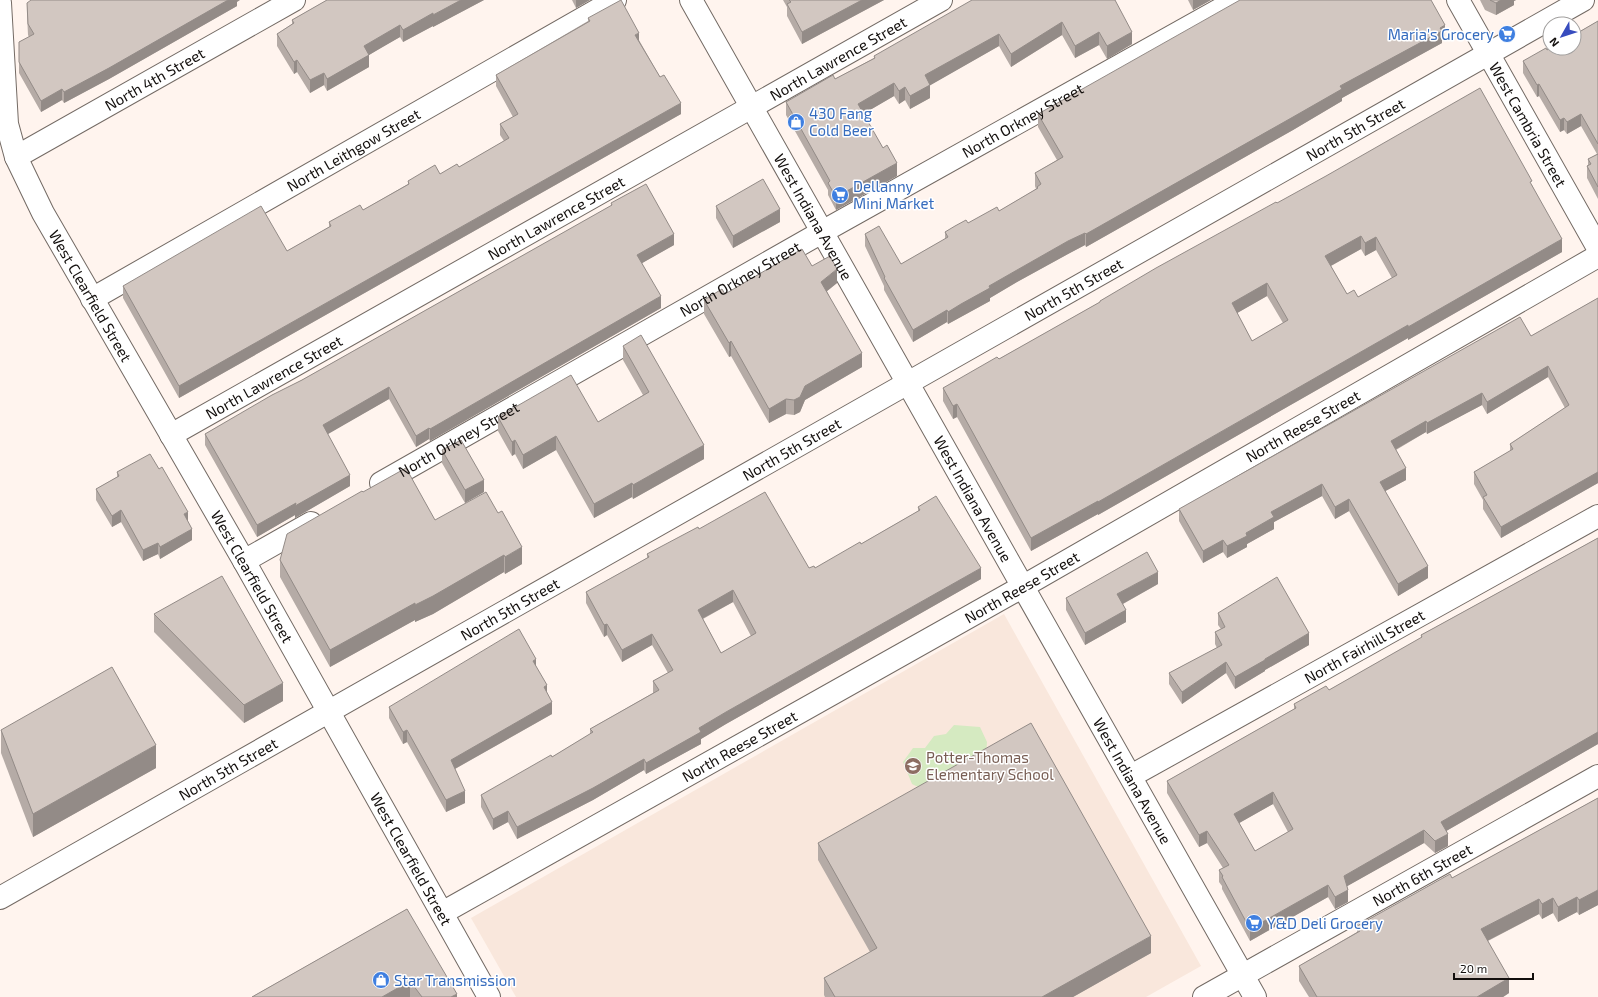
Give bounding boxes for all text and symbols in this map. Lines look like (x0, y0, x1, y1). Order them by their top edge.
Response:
street label: North Lawrence Street (766, 12, 910, 104)
north arrow (1542, 16, 1582, 56)
supermarket icon: Maria's Grocery (1497, 24, 1517, 44)
place label: Maria's Grocery (1388, 25, 1494, 43)
text: N (1546, 35, 1561, 50)
street label: North 4th Street (101, 43, 208, 114)
street label: West Cambria Street (1486, 59, 1571, 190)
street label: North Orkney Street (959, 79, 1086, 161)
street label: North 5th Street (1303, 94, 1408, 164)
street label: North Leithgow Street (283, 104, 423, 195)
place label: 430 Fang Cold Beer (809, 104, 874, 139)
shop icon: 430 Fang Cold Beer (786, 112, 806, 132)
street label: West Indiana Avenue (771, 150, 856, 283)
street label: North Lawrence Street (484, 172, 628, 263)
place label: Dellanny Mini Market (853, 177, 935, 212)
supermarket icon: Dellanny Mini Market (830, 185, 850, 205)
street label: West Clearfield Street (46, 226, 136, 365)
street label: North Orkney Street (676, 237, 804, 320)
street label: North 5th Street (1021, 254, 1126, 324)
street label: North Lawrence Street (202, 331, 346, 423)
street label: North Reese Street (1242, 386, 1363, 466)
street label: North Orkney Street (395, 397, 522, 480)
street label: North 5th Street (739, 414, 844, 484)
street label: West Indiana Avenue (930, 432, 1016, 565)
street label: West Clearfield Street (208, 507, 297, 646)
street label: North Reese Street (961, 547, 1082, 627)
street label: North 5th Street (457, 574, 562, 644)
street label: North Fairhill Street (1301, 605, 1428, 687)
street label: North Reese Street (679, 706, 800, 785)
street label: West Indiana Avenue (1090, 714, 1176, 847)
street label: North 5th Street (175, 734, 281, 804)
place label: Potter-Thomas Elementary School (926, 748, 1054, 783)
school or university icon: Potter-Thomas Elementary School (903, 756, 923, 776)
street label: West Clearfield Street (367, 789, 456, 929)
street label: North 6th Street (1369, 840, 1475, 910)
supermarket icon: Y&D Deli Grocery (1244, 913, 1264, 933)
place label: Y&D Deli Grocery (1267, 914, 1383, 932)
scale bar (1454, 955, 1533, 981)
text: 20 m (1460, 961, 1487, 975)
shop icon: Star Transmission (371, 970, 391, 990)
place label: Star Transmission (394, 971, 516, 989)

